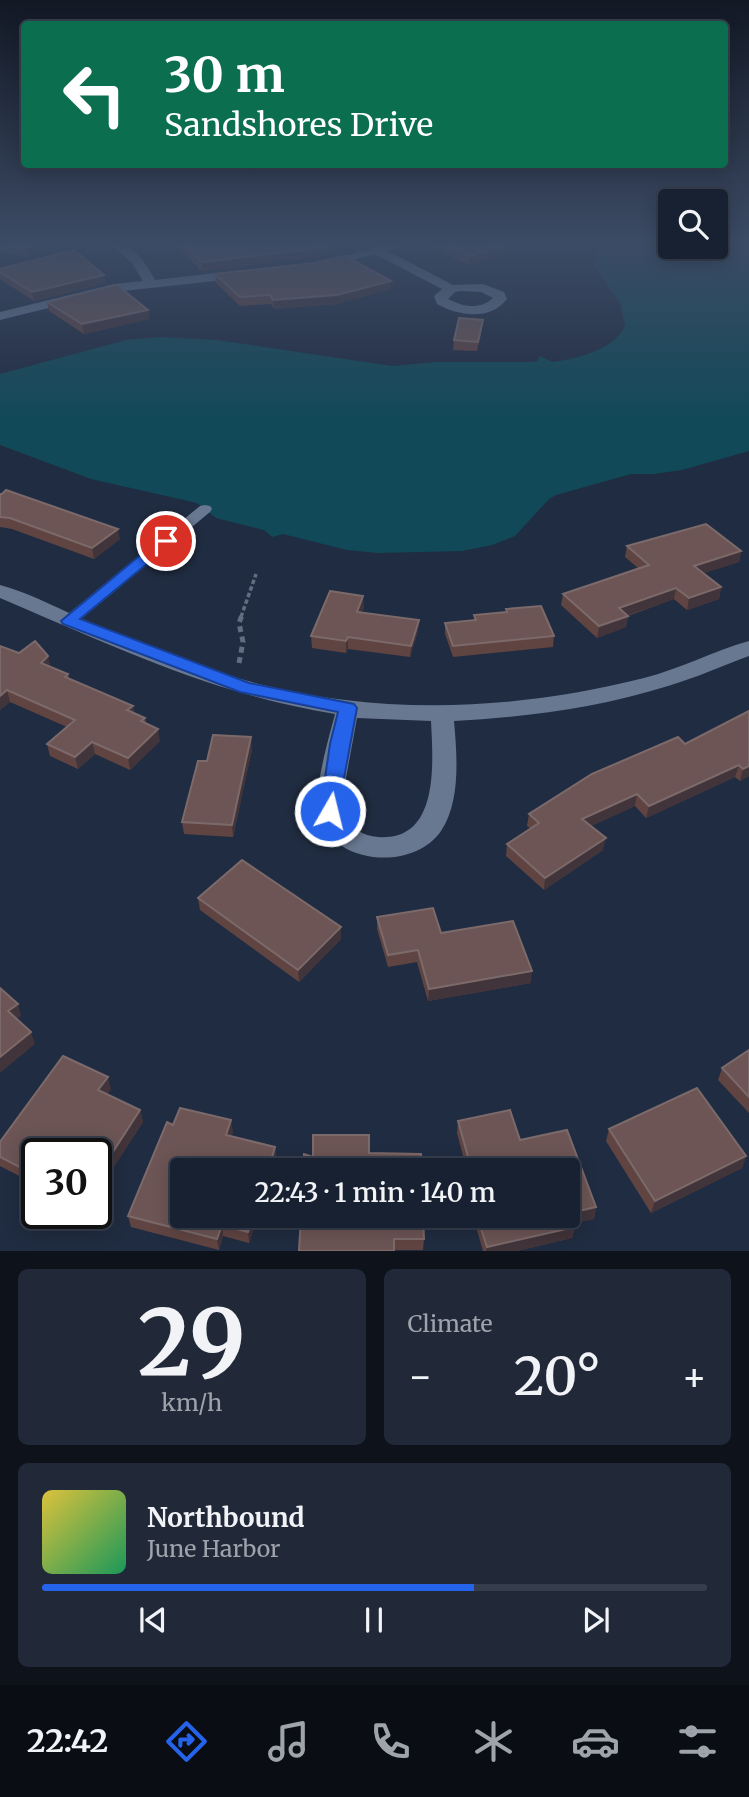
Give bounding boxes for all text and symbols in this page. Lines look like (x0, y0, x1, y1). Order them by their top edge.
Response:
text: 30 m (164, 44, 285, 105)
icon: left (49, 49, 140, 140)
text: Sandshores Drive (164, 105, 433, 145)
map controls (658, 189, 728, 259)
button: search (658, 189, 728, 259)
pin (136, 511, 196, 571)
icon: arrive (147, 522, 185, 560)
position arrow (293, 774, 367, 848)
speed limit sign: 30 (21, 1138, 112, 1229)
text: 22:43 · 1 min · 140 m (254, 1176, 496, 1209)
text: 29 (138, 1285, 246, 1400)
text: Climate (408, 1309, 493, 1338)
text: 20° (514, 1344, 601, 1409)
text: − (408, 1353, 433, 1400)
text: + (682, 1353, 707, 1400)
text: km/h (161, 1388, 222, 1417)
text: Northbound (147, 1501, 305, 1534)
text: June Harbor (147, 1534, 280, 1563)
icon: previous (134, 1601, 172, 1639)
icon: pause (355, 1601, 393, 1639)
icon: next (577, 1601, 615, 1639)
icon: directions (162, 1717, 211, 1766)
icon: music (264, 1717, 313, 1766)
icon: phone (366, 1717, 415, 1766)
icon: climate (469, 1717, 518, 1766)
icon: car (571, 1717, 620, 1766)
icon: filters (673, 1717, 722, 1766)
text: 22:42 (27, 1721, 108, 1761)

